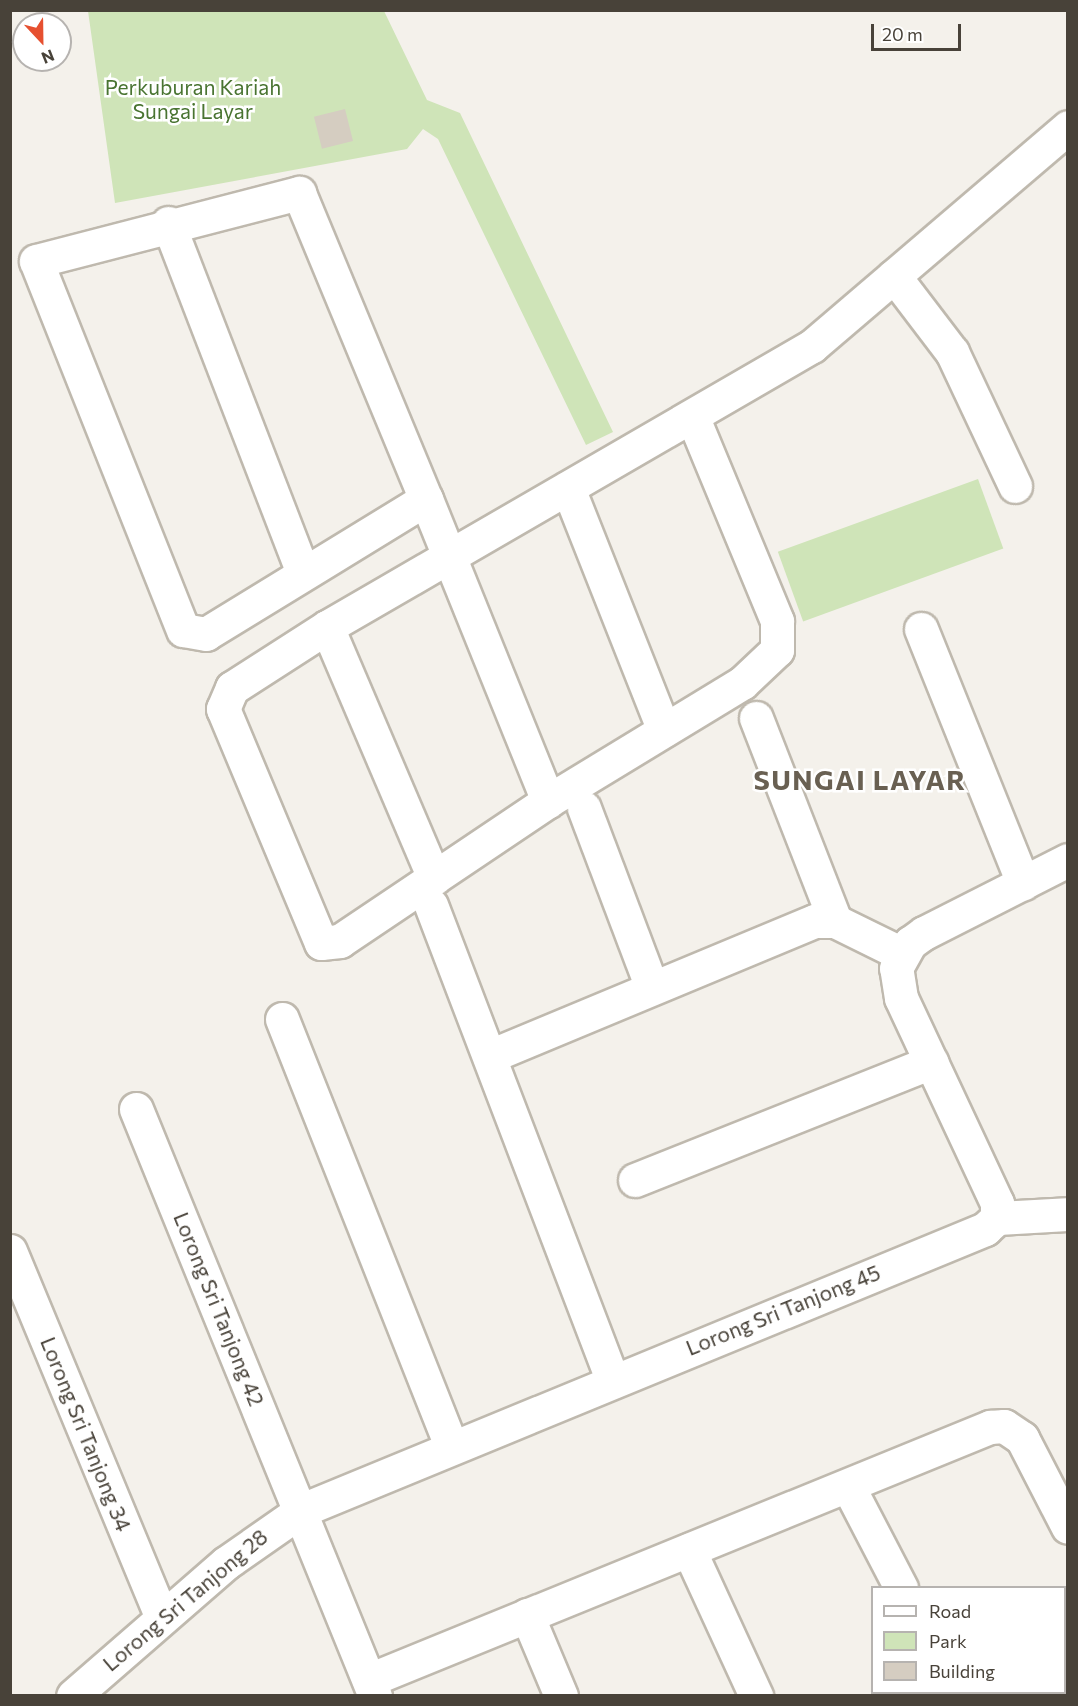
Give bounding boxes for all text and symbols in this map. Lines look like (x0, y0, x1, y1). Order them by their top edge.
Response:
north arrow (12, 12, 72, 72)
scale bar (874, 12, 964, 50)
text: 20 m (882, 23, 923, 45)
text: N (39, 46, 57, 68)
park label: Perkuburan Kariah Sungai Layar (105, 74, 281, 124)
district label: SUNGAI LAYAR (753, 764, 967, 796)
street label: Lorong Sri Tanjong 42 (169, 1208, 269, 1410)
street label: Lorong Sri Tanjong 45 (682, 1259, 884, 1361)
street label: Lorong Sri Tanjong 34 (35, 1333, 137, 1535)
street label: Lorong Sri Tanjong 28 (98, 1524, 272, 1676)
legend (871, 1586, 1066, 1694)
text: Road (929, 1600, 971, 1622)
text: Park (929, 1630, 967, 1652)
text: Building (929, 1660, 995, 1682)

